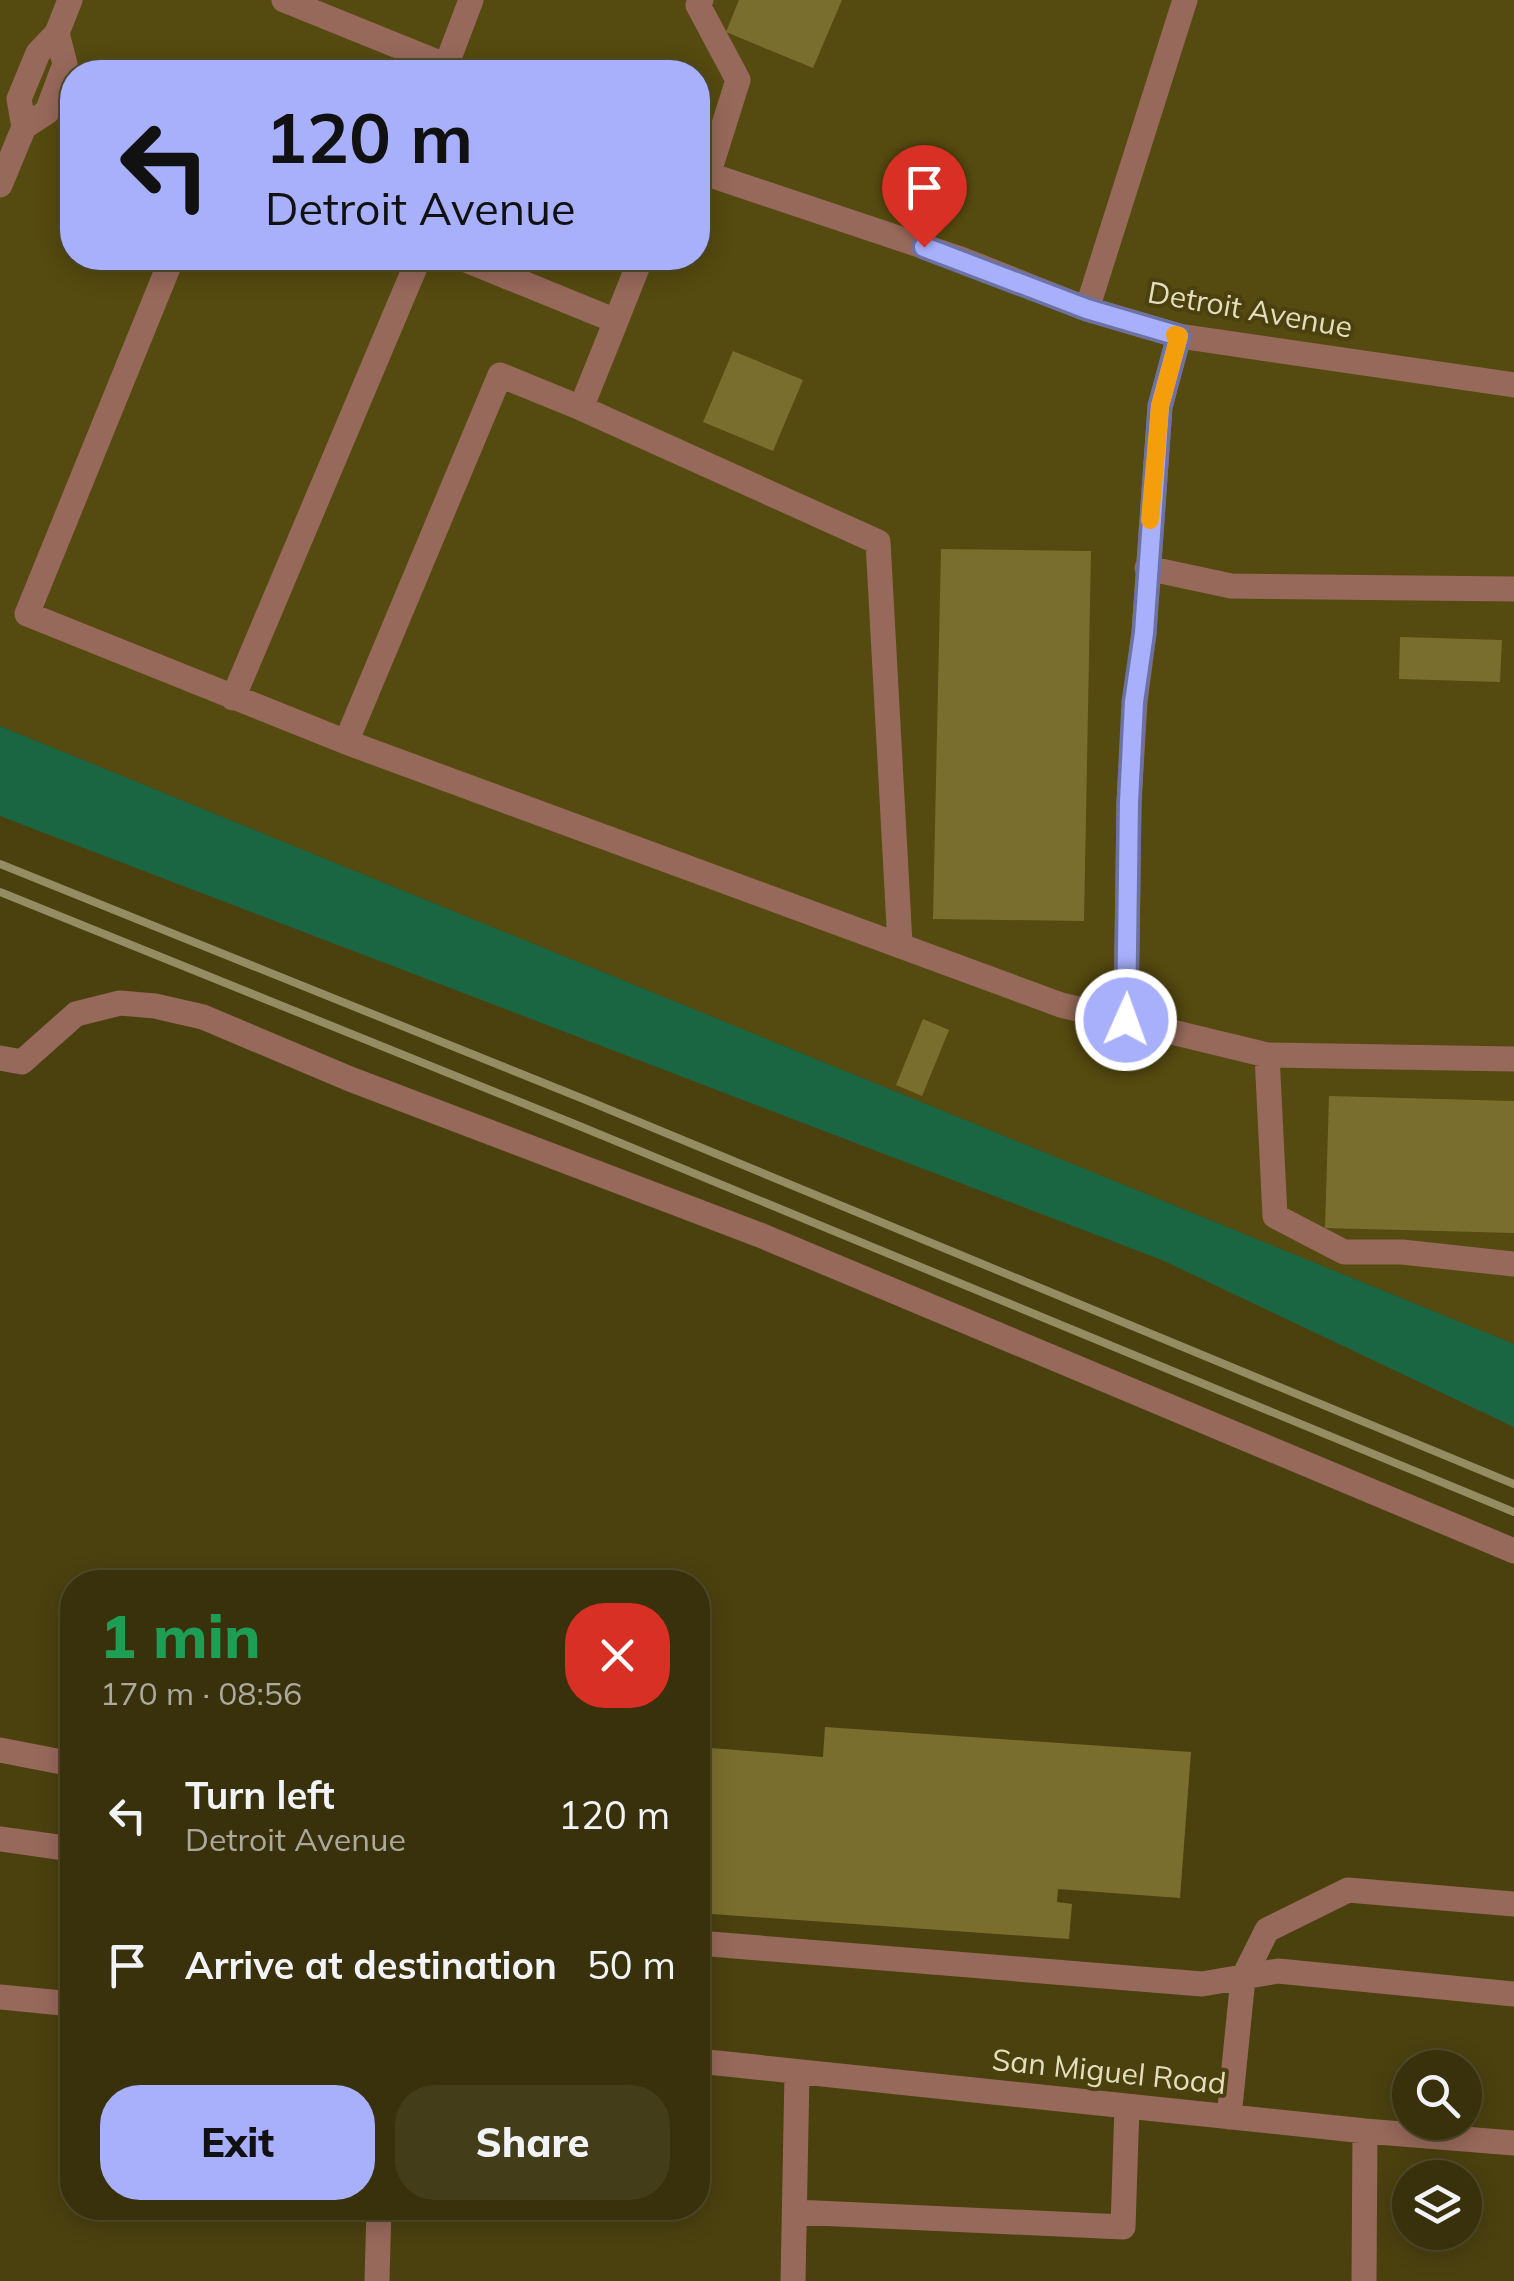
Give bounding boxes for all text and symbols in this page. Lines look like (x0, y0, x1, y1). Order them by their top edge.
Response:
text: 120 m (265, 93, 473, 181)
icon: left (100, 100, 230, 230)
pin (882, 145, 967, 248)
icon: arrive (897, 160, 952, 215)
text: Detroit Avenue (265, 180, 576, 236)
street label: Detroit Avenue (1145, 272, 1355, 346)
position arrow (1074, 968, 1178, 1072)
text: 1 min (100, 1598, 261, 1673)
button: close (565, 1603, 670, 1708)
text: 170 m · 08:56 (100, 1673, 302, 1713)
text: Turn left (185, 1771, 335, 1819)
icon: left (100, 1788, 155, 1843)
text: 120 m (558, 1791, 670, 1839)
text: Detroit Avenue (185, 1819, 406, 1859)
icon: arrive (100, 1938, 155, 1993)
text: Arrive at destination (185, 1941, 557, 1989)
text: 50 m (587, 1941, 676, 1989)
street label: San Miguel Road (990, 2040, 1228, 2102)
map controls (1392, 2050, 1482, 2250)
button: search (1392, 2050, 1482, 2140)
button: Exit (100, 2085, 375, 2200)
button: Share (395, 2085, 670, 2200)
button: layers (1392, 2160, 1482, 2250)

